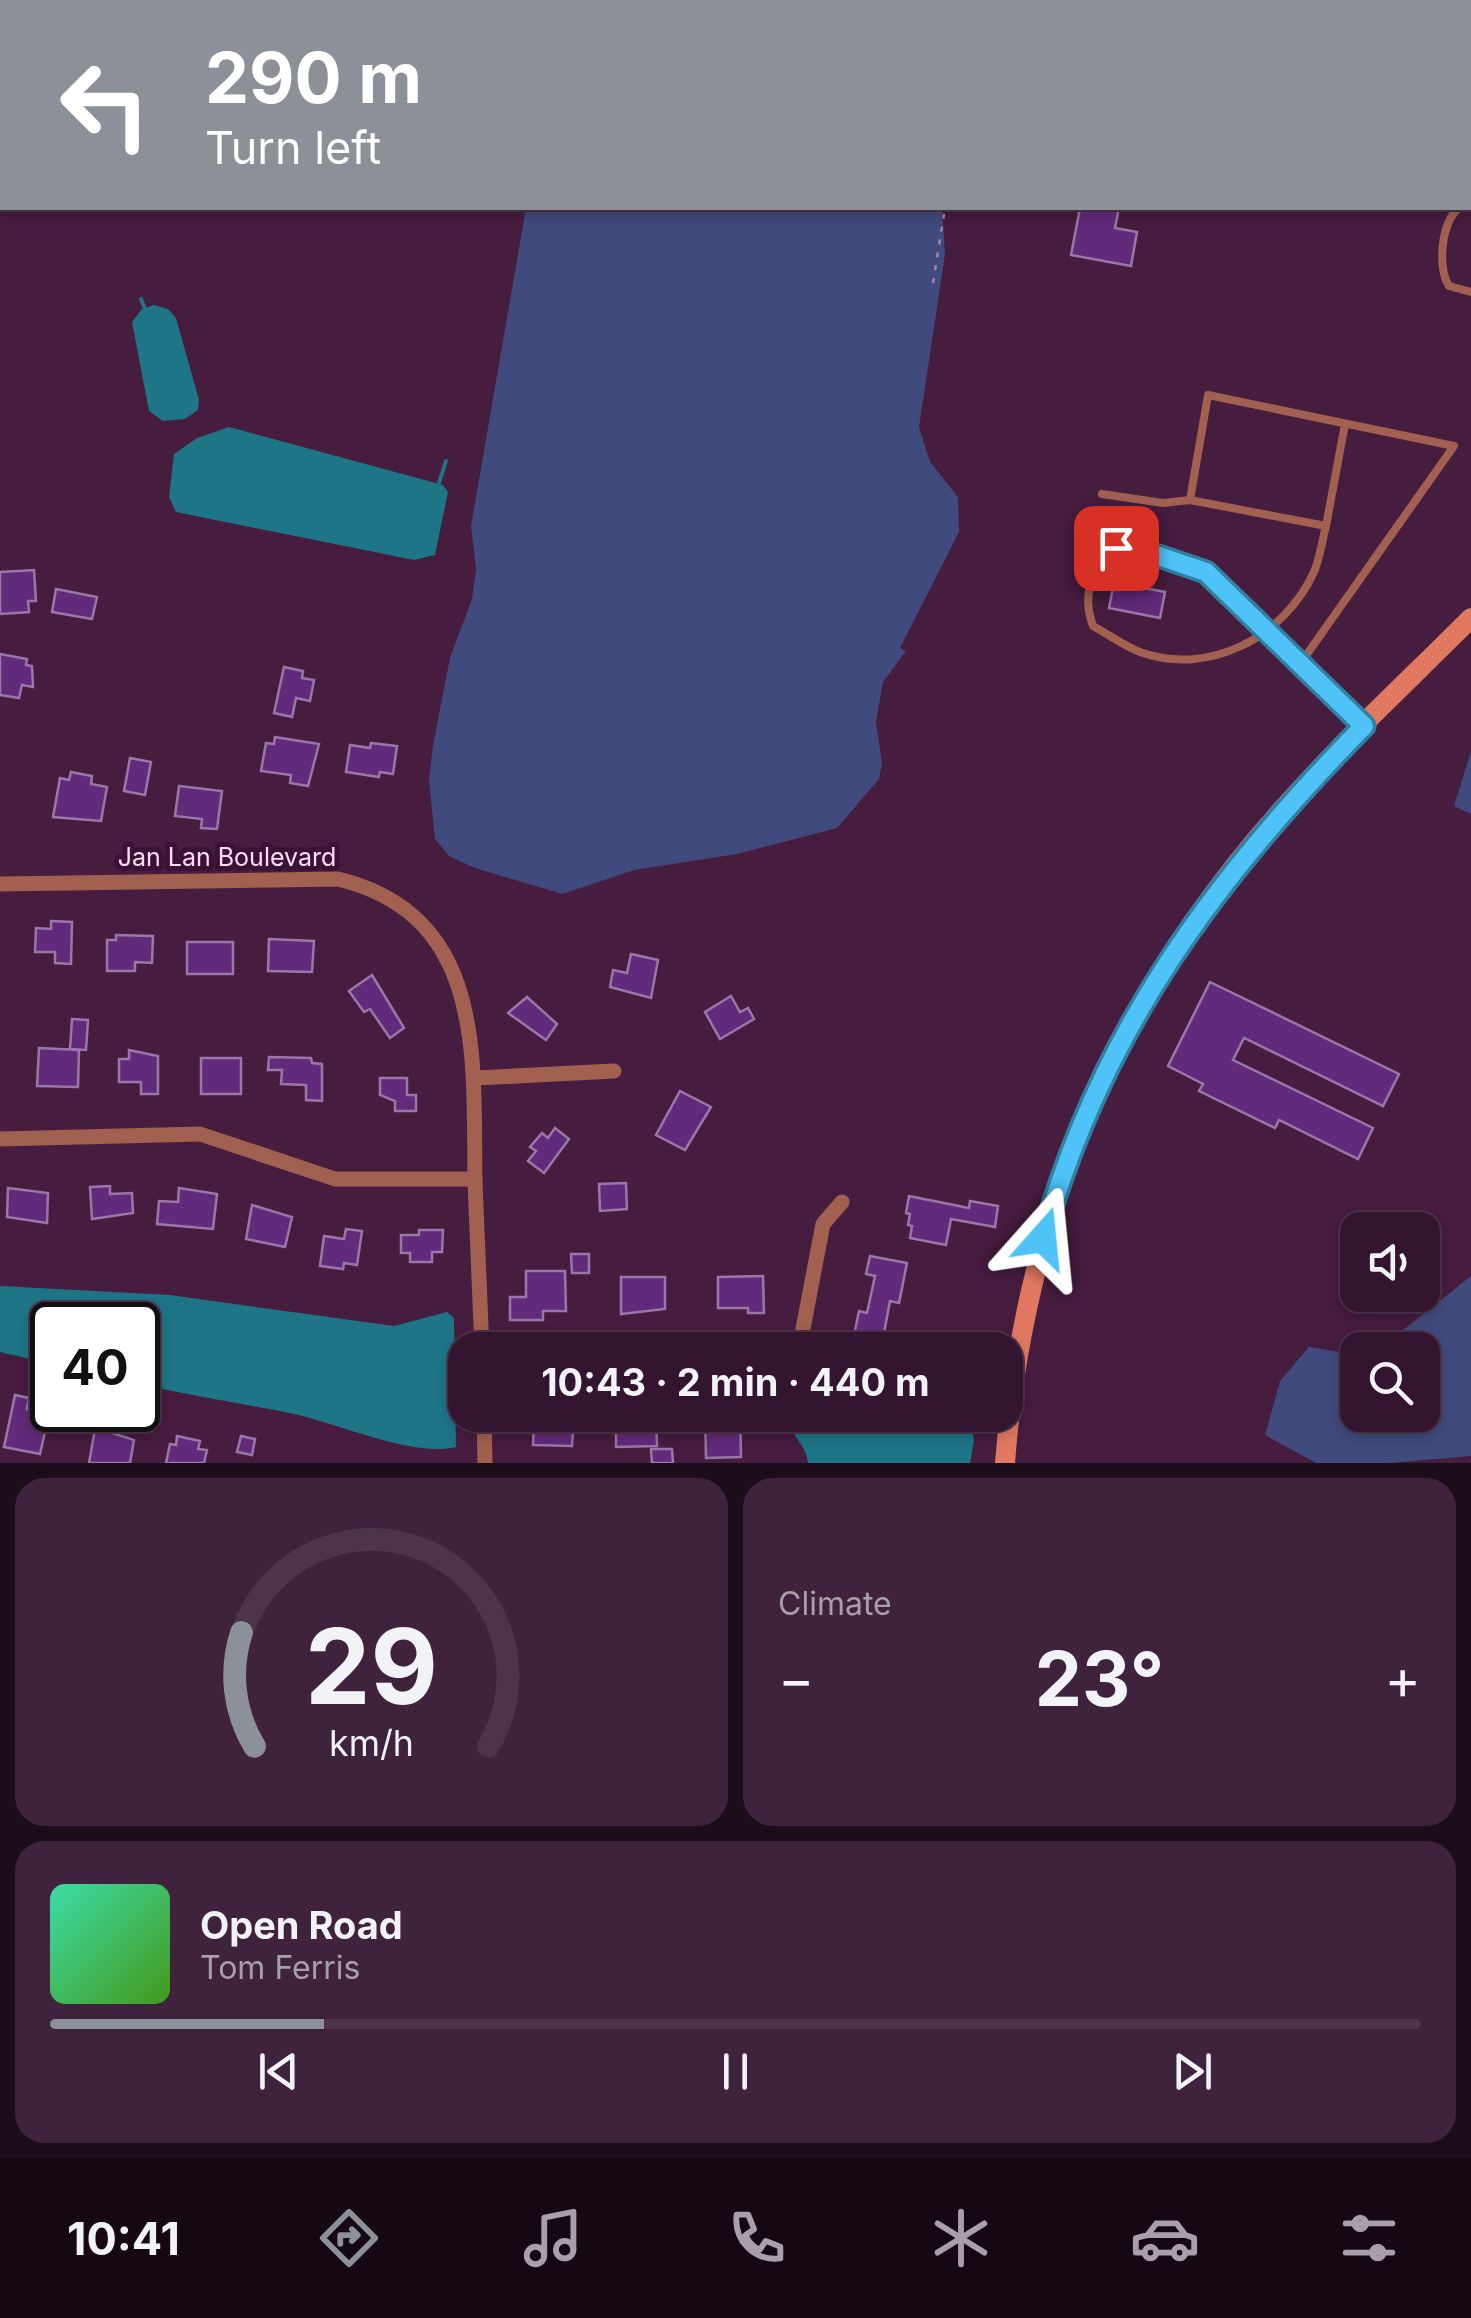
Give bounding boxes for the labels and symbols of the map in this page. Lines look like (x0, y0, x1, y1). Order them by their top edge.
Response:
pin (1074, 506, 1159, 591)
street label: Jan Lan Boulevard (118, 842, 336, 872)
position arrow (991, 1186, 1095, 1290)
speed limit sign: 40 (30, 1302, 160, 1432)

